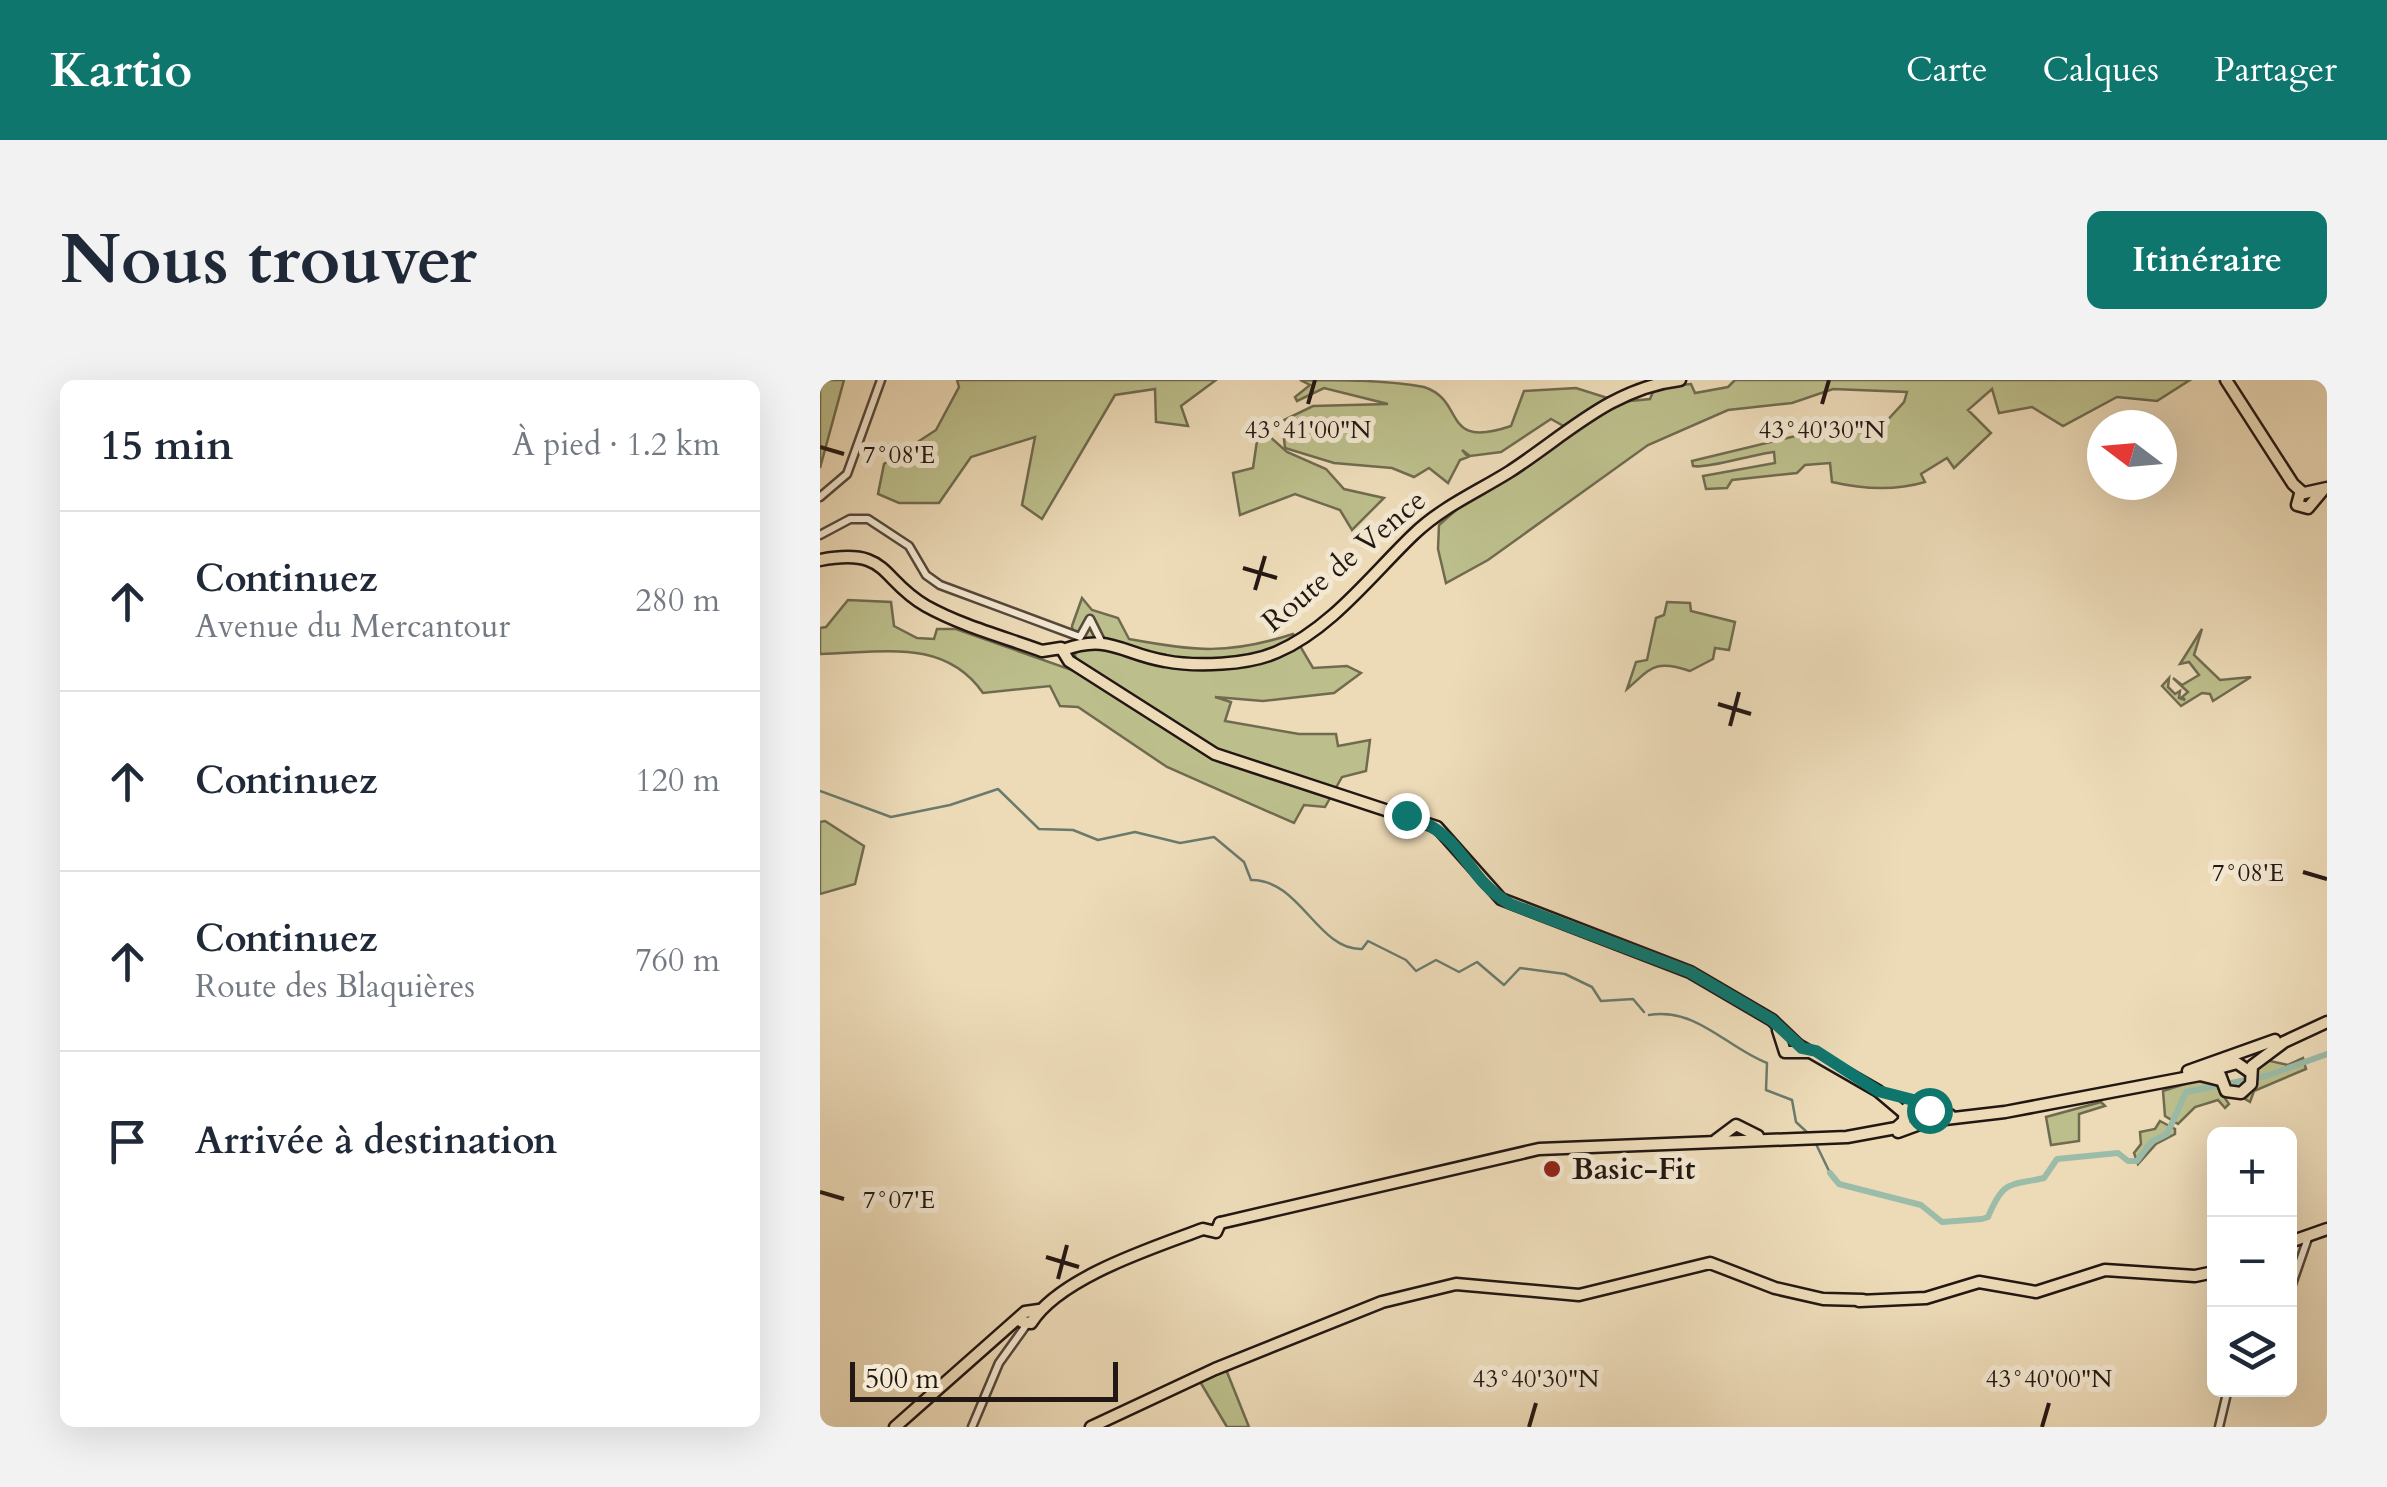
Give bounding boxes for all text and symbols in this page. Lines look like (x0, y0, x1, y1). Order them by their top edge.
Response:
text: Kartio (50, 38, 192, 103)
text: Carte (1906, 46, 1988, 94)
text: Calques (2043, 46, 2159, 94)
text: Partager (2214, 46, 2337, 94)
button: Itinéraire (2087, 211, 2327, 309)
text: Nous trouver (60, 213, 477, 307)
north arrow (2087, 410, 2177, 500)
text: 43°41'00"N (1245, 413, 1371, 447)
text: 43°40'30"N (1759, 413, 1885, 447)
text: 15 min (100, 417, 233, 474)
text: À pied · 1.2 km (512, 423, 720, 467)
text: 7°08'E (863, 438, 935, 472)
street label: Route de Vence (1253, 480, 1435, 642)
text: Continuez (195, 553, 378, 605)
icon: ahead (100, 574, 155, 629)
text: 280 m (635, 579, 720, 623)
text: Avenue du Mercantour (195, 605, 510, 649)
icon: ahead (100, 754, 155, 809)
text: Continuez (195, 755, 378, 807)
text: 120 m (635, 759, 720, 803)
route end (1384, 793, 1430, 839)
text: 7°08'E (2212, 856, 2284, 890)
text: Continuez (195, 913, 378, 965)
icon: ahead (100, 934, 155, 989)
text: 760 m (635, 939, 720, 983)
text: Route des Blaquières (195, 965, 475, 1009)
route start (1907, 1088, 1953, 1134)
icon: arrive (100, 1114, 155, 1169)
text: Arrivée à destination (195, 1115, 557, 1167)
map controls (2207, 1127, 2297, 1397)
button: + (2207, 1127, 2297, 1217)
place label: Basic-Fit (1572, 1149, 1696, 1190)
marker: Basic-Fit (1541, 1158, 1563, 1180)
text: 7°07'E (863, 1183, 935, 1217)
button: − (2207, 1217, 2297, 1307)
button: layers (2207, 1307, 2297, 1397)
scale bar (850, 1357, 1118, 1401)
text: 500 m (865, 1360, 939, 1398)
text: 43°40'30"N (1473, 1362, 1599, 1396)
text: 43°40'00"N (1986, 1362, 2112, 1396)

